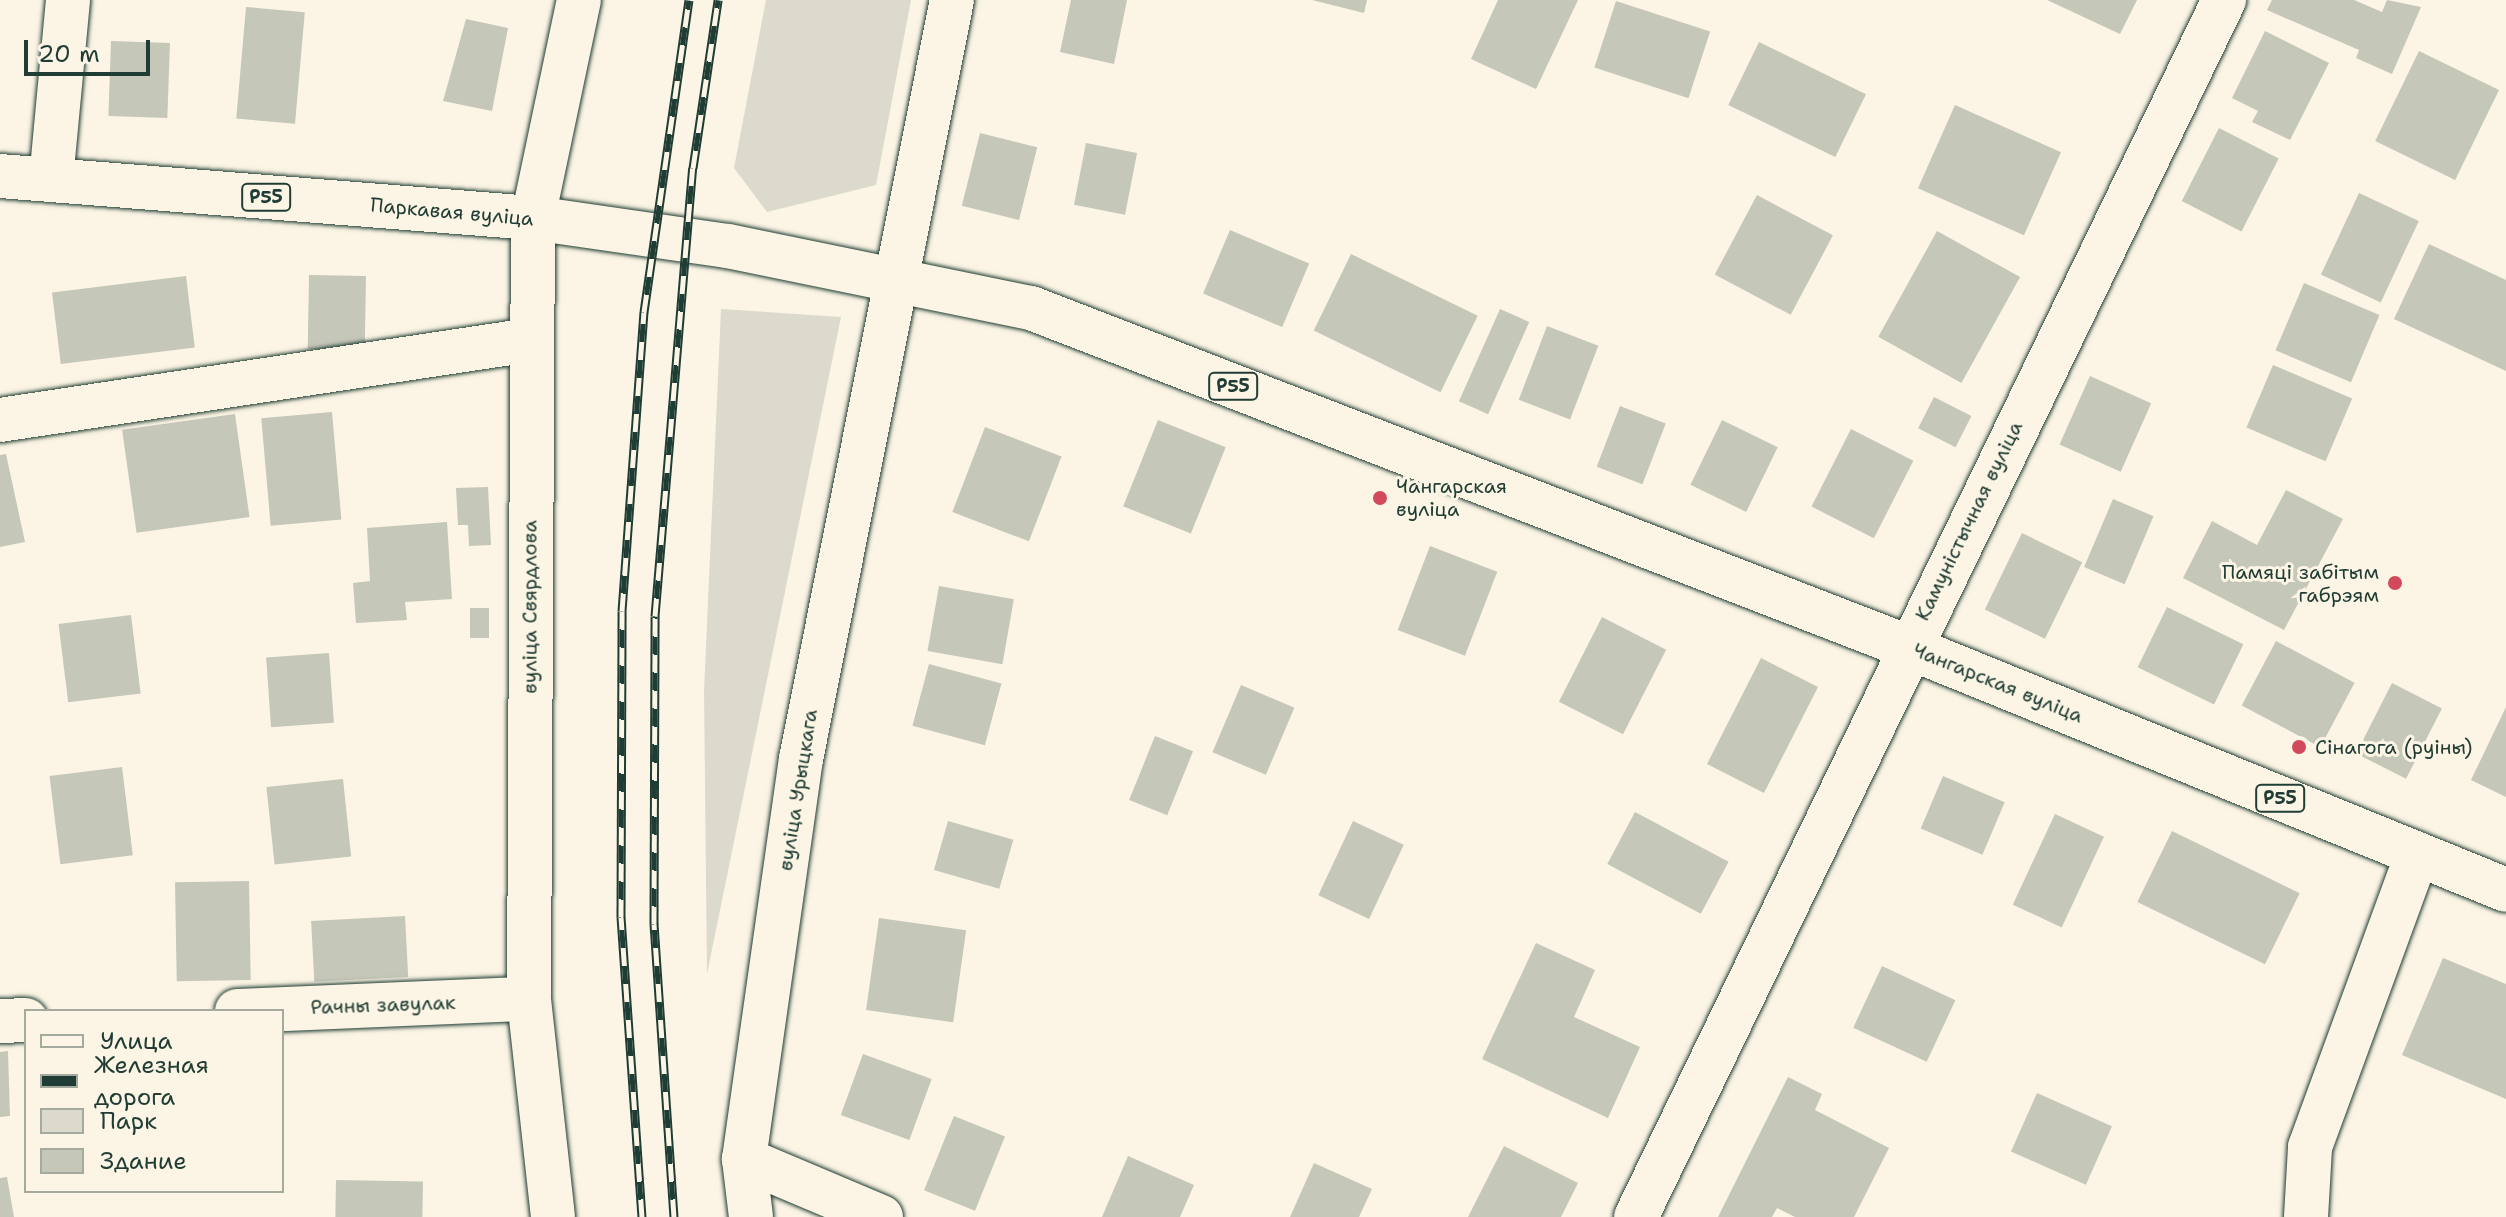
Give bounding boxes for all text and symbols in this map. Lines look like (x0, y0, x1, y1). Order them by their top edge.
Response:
scale bar (28, 24, 154, 74)
text: 20 m (38, 38, 100, 70)
road number: Р55 (240, 183, 292, 211)
street label: Паркавая вуліца (369, 193, 535, 231)
road number: Р55 (1207, 372, 1259, 400)
street label: Камуністычная вуліца (1910, 417, 2028, 625)
place label: Чангарская вуліца (1396, 474, 1507, 521)
marker: Чангарская вуліца (1371, 489, 1389, 507)
street label: вуліца Свярдлова (518, 520, 542, 694)
place label: Памяці забітым габрэям (2222, 560, 2379, 607)
marker: Памяці забітым габрэям (2386, 574, 2404, 592)
street label: Чангарская вуліца (1909, 638, 2087, 728)
street label: вуліца Урыцкага (773, 707, 823, 873)
place label: Сінагога (руіны) (2315, 735, 2472, 759)
marker: Сінагога (руіны) (2290, 738, 2308, 756)
road number: Р55 (2254, 784, 2306, 812)
street label: Рачны завулак (310, 990, 456, 1020)
legend (24, 1009, 284, 1193)
text: Улица (100, 1025, 173, 1057)
text: Железная дорога (94, 1049, 209, 1113)
text: Парк (100, 1105, 157, 1137)
text: Здание (100, 1145, 187, 1177)

